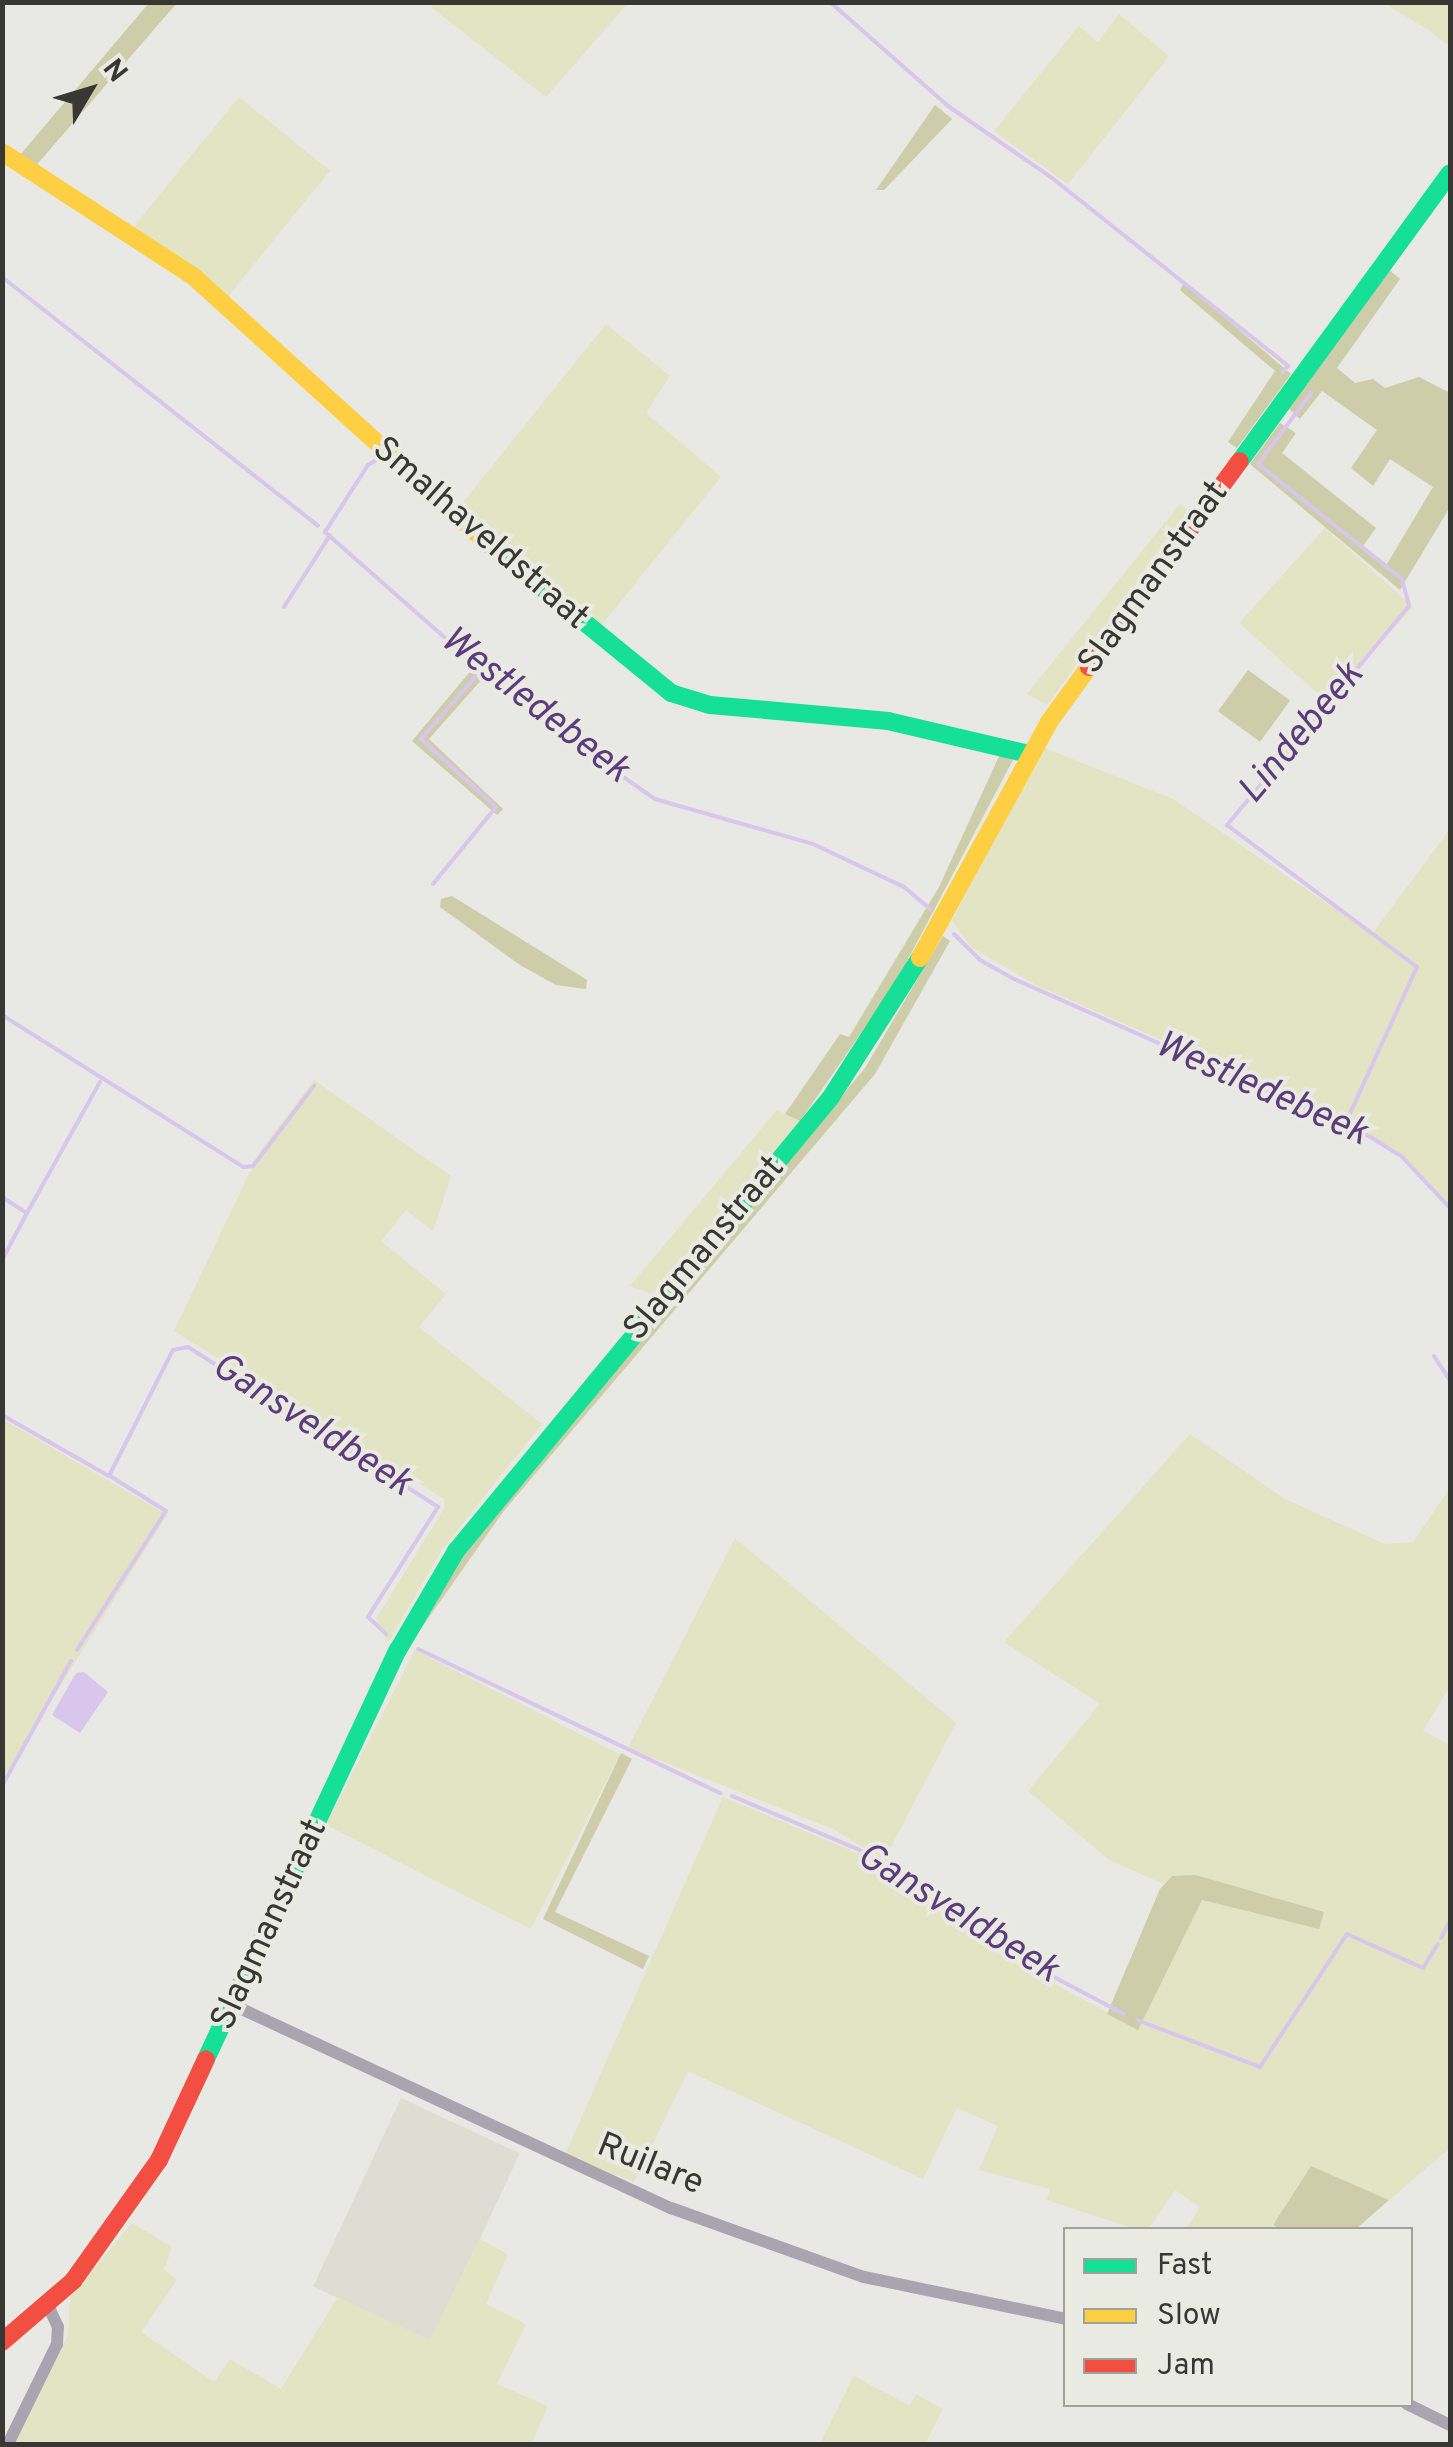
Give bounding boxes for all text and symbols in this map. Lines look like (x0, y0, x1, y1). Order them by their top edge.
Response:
north arrow (40, 40, 140, 140)
text: N (93, 53, 134, 91)
street label: Smalhaveldstraat (363, 429, 597, 639)
street label: Slagmanstraat (1070, 473, 1238, 683)
water label: Westledebeek (430, 618, 638, 794)
water label: Lindebeek (1230, 654, 1374, 814)
water label: Westledebeek (1148, 1023, 1374, 1157)
street label: Slagmanstraat (616, 1148, 794, 1350)
water label: Gansveldbeek (202, 1344, 420, 1508)
street label: Slagmanstraat (203, 1813, 337, 2037)
water label: Gansveldbeek (848, 1834, 1066, 1994)
street label: Ruilare (591, 2125, 709, 2205)
legend (1063, 2227, 1413, 2407)
text: Fast (1157, 2248, 1212, 2285)
text: Slow (1157, 2298, 1221, 2335)
text: Jam (1157, 2348, 1215, 2385)

